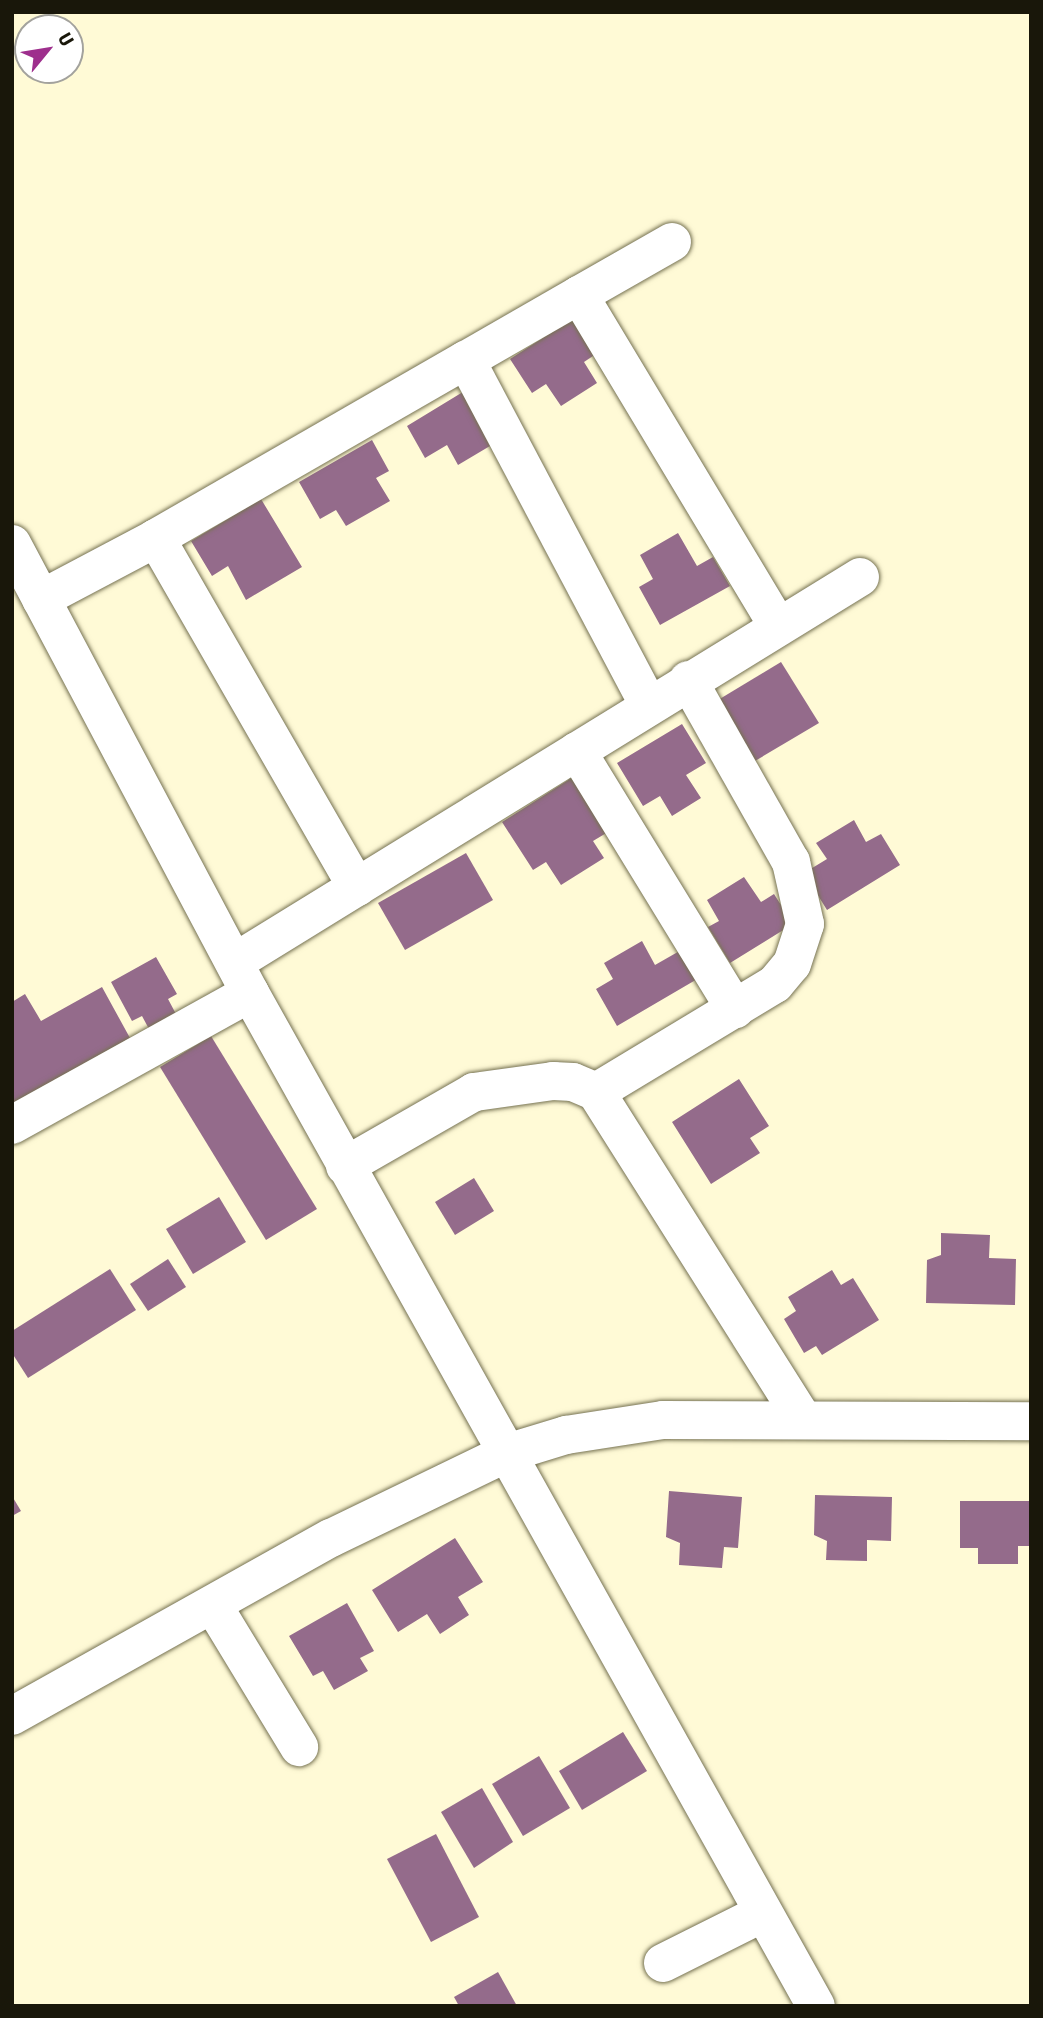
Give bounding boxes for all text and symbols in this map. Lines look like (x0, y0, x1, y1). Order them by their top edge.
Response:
north arrow (14, 14, 84, 84)
text: U (53, 29, 79, 50)

